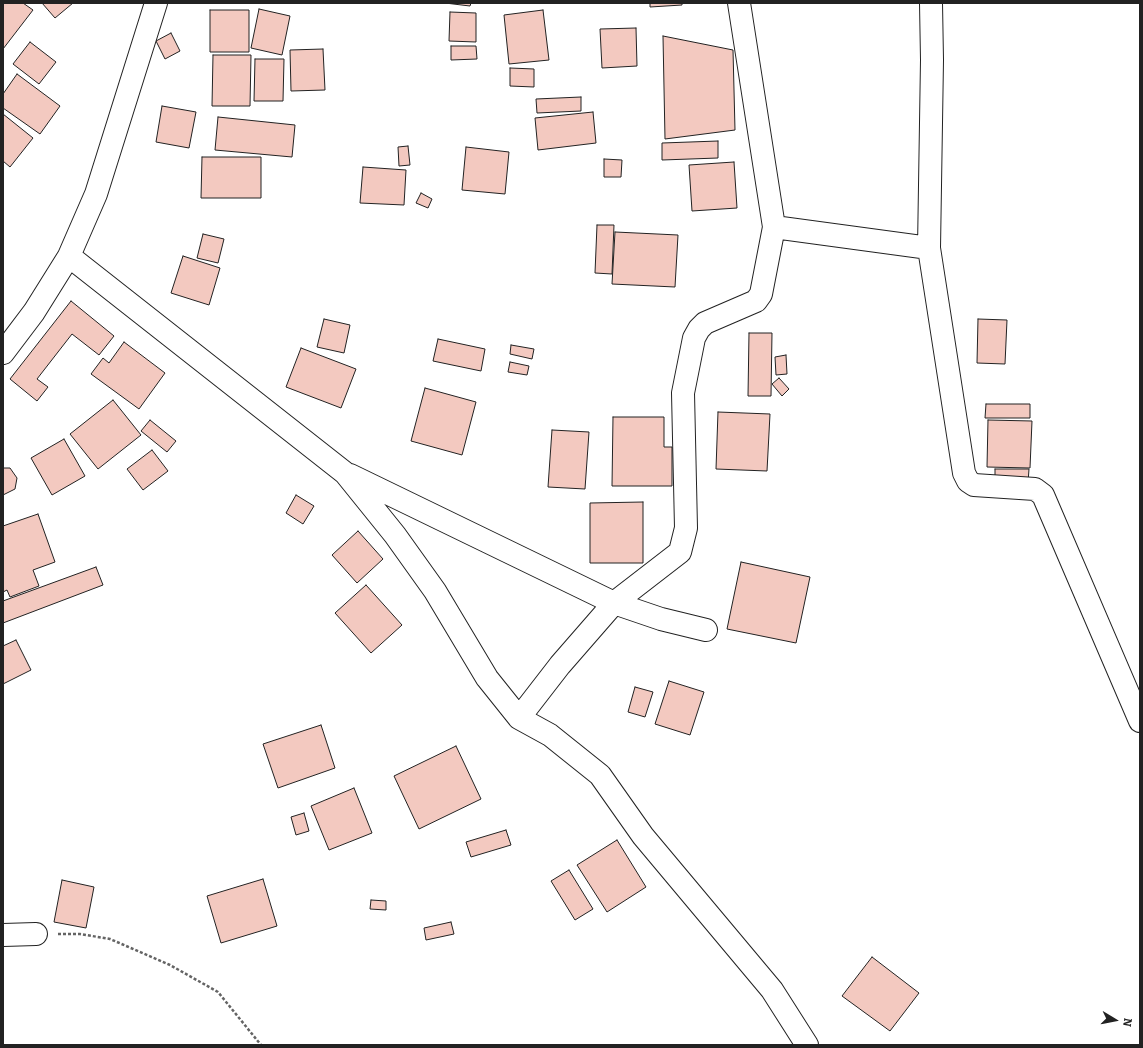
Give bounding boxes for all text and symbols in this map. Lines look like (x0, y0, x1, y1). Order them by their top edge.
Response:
north arrow (1095, 1000, 1135, 1040)
text: N (1120, 1017, 1134, 1027)

